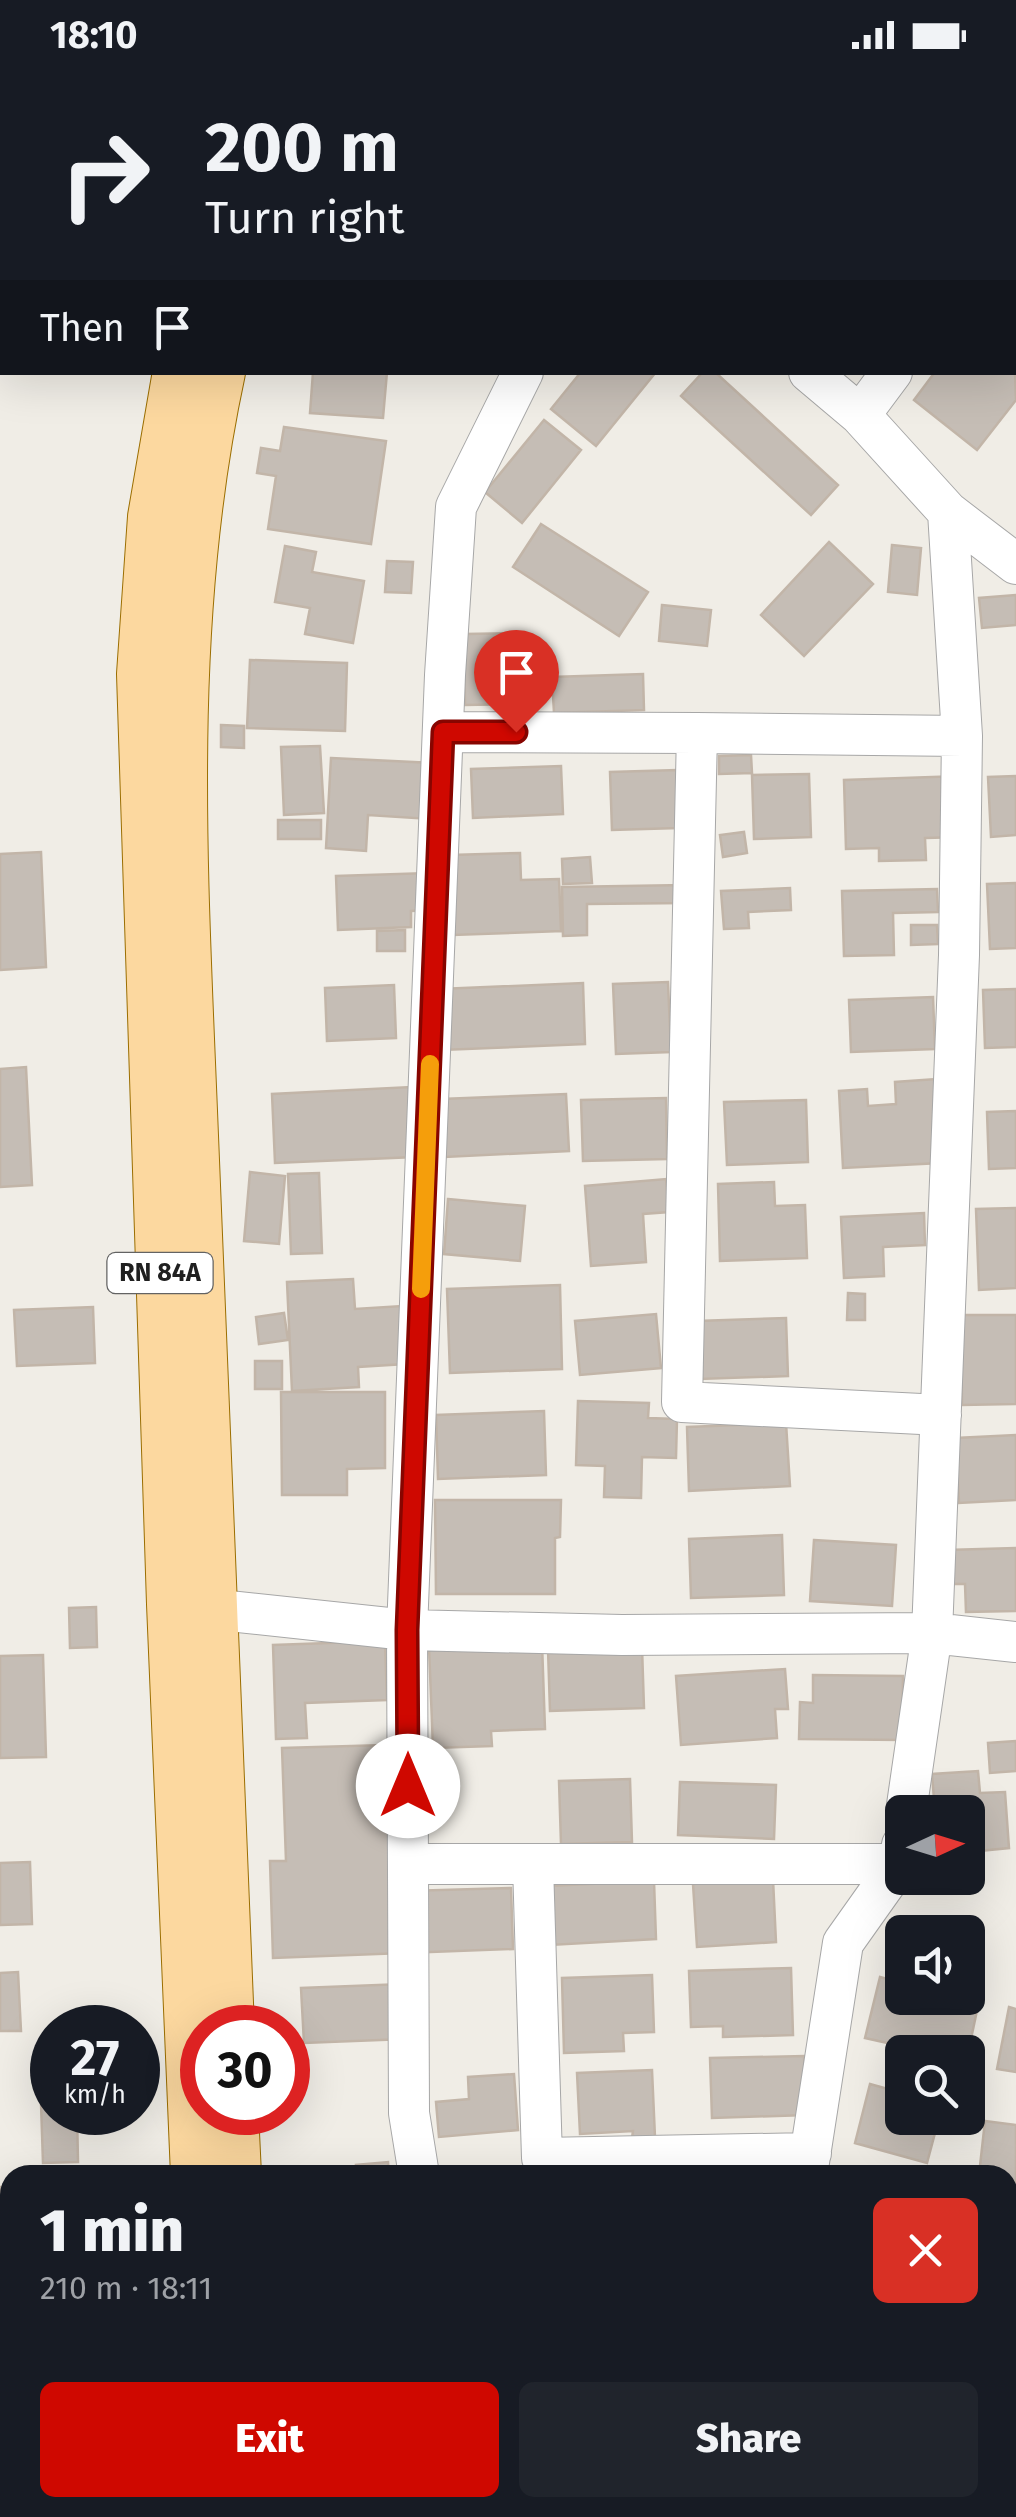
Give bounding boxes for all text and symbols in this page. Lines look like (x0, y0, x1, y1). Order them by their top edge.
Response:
text: 18:10 (50, 12, 137, 58)
text: 200 m (205, 106, 399, 190)
icon: right (40, 110, 170, 240)
text: Turn right (205, 191, 404, 245)
icon: arrive (145, 300, 200, 355)
text: Then (40, 305, 125, 351)
pin (474, 630, 559, 733)
icon: arrive (489, 645, 544, 700)
road number: RN 84A (108, 1253, 212, 1293)
position arrow (356, 1734, 460, 1838)
north arrow (885, 1795, 985, 1895)
map controls (885, 1795, 985, 2135)
button: sound (885, 1915, 985, 2015)
speed limit sign: 30 (180, 2005, 310, 2135)
text: 27 (71, 2028, 119, 2088)
button: search (885, 2035, 985, 2135)
text: km/h (64, 2080, 126, 2110)
text: 1 min (40, 2195, 184, 2267)
button: close (873, 2198, 978, 2303)
text: 210 m · 18:11 (40, 2269, 212, 2307)
button: Exit (40, 2382, 499, 2497)
button: Share (519, 2382, 978, 2497)

